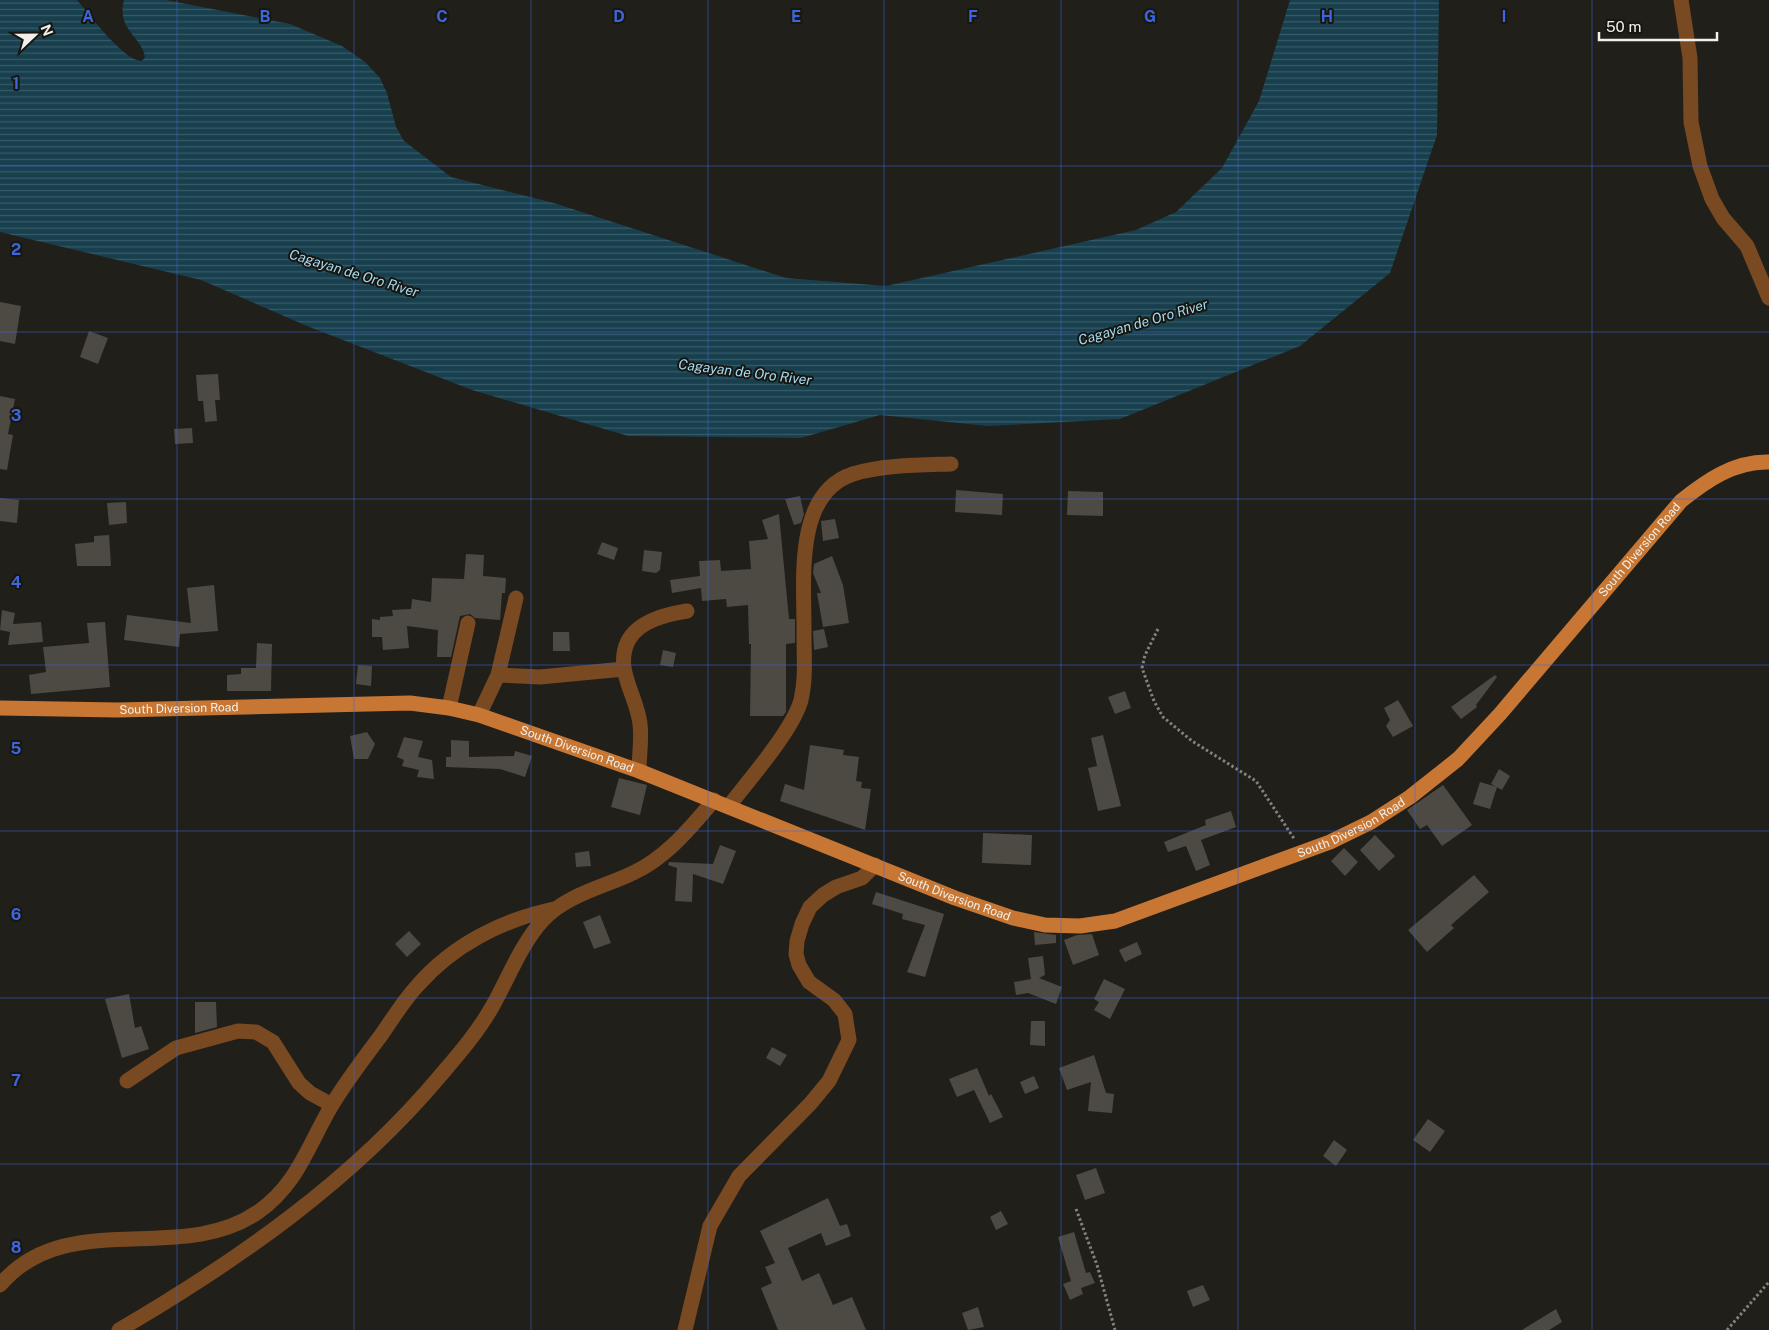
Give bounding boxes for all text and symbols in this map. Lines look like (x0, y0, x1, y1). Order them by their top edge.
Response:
text: A (82, 7, 94, 26)
text: B (260, 7, 271, 26)
text: C (436, 7, 448, 26)
text: D (613, 7, 625, 26)
text: E (791, 7, 801, 26)
text: F (968, 7, 978, 26)
text: G (1144, 7, 1156, 26)
text: H (1321, 7, 1333, 26)
text: I (1502, 7, 1506, 26)
north arrow (10, 10, 60, 60)
scale bar (1599, 10, 1716, 42)
text: 50 m (1606, 18, 1641, 35)
text: N (38, 22, 57, 38)
text: 1 (13, 74, 19, 93)
text: 2 (11, 240, 21, 259)
water label: Cagayan de Oro River (287, 246, 421, 300)
water label: Cagayan de Oro River (1076, 296, 1210, 348)
water label: Cagayan de Oro River (677, 356, 813, 388)
text: 3 (11, 406, 21, 425)
street label: South Diversion Road (1596, 500, 1683, 600)
text: 4 (11, 573, 22, 592)
street label: South Diversion Road (119, 700, 239, 717)
street label: South Diversion Road (518, 723, 636, 776)
text: 5 (11, 739, 22, 758)
street label: South Diversion Road (1295, 795, 1408, 860)
street label: South Diversion Road (896, 869, 1012, 924)
text: 6 (11, 905, 21, 924)
text: 7 (11, 1071, 21, 1090)
text: 8 (11, 1238, 22, 1257)

